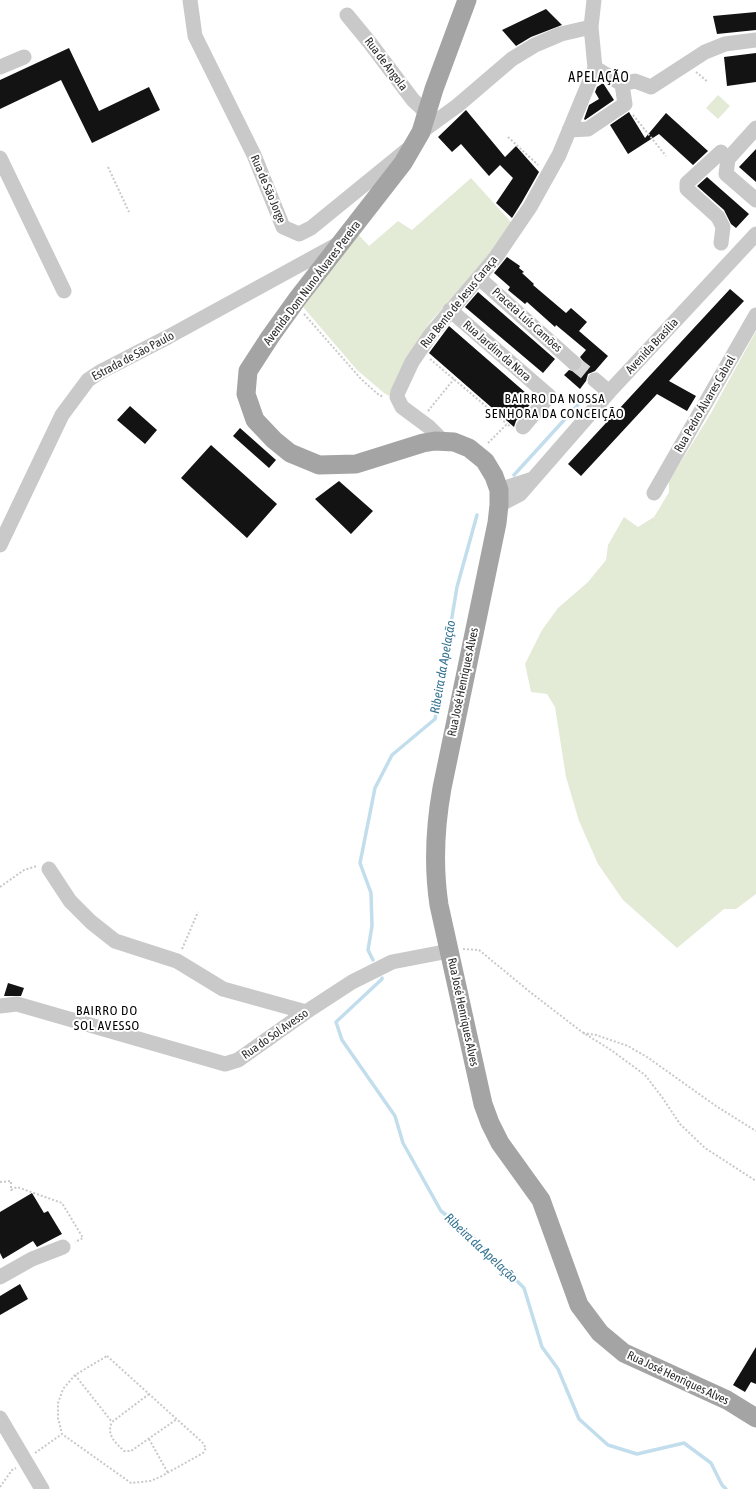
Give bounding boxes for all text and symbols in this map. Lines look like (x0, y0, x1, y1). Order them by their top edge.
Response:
street label: Rua de Angola (361, 35, 411, 93)
district label: APELAÇÃO (568, 70, 630, 86)
street label: Rua de São Jorge (247, 153, 289, 225)
street label: Avenida Dom Nuno Álvares Pereira (260, 218, 364, 348)
street label: Rua Bento de Jesus Caraça (417, 253, 501, 351)
street label: Praceta Luís Camões (489, 285, 565, 355)
street label: Avenida Brasília (623, 315, 681, 377)
street label: Rua Jardim da Nora (460, 318, 534, 384)
street label: Estrada de São Paulo (89, 328, 177, 384)
street label: Rua Pedro Álvares Cabral (671, 353, 739, 455)
district label: BAIRRO DA NOSSA SENHORA DA CONCEIÇÃO (485, 391, 625, 422)
water label: Ribeira da Apelação (427, 619, 459, 715)
street label: Rua José Henriques Alves (444, 626, 482, 738)
street label: Rua José Henriques Alves (444, 956, 482, 1068)
district label: BAIRRO DO SOL AVESSO (74, 1003, 140, 1034)
street label: Rua do Sol Avesso (239, 1006, 311, 1062)
water label: Ribeira da Apelação (441, 1210, 521, 1286)
street label: Rua José Henriques Alves (625, 1348, 731, 1408)

